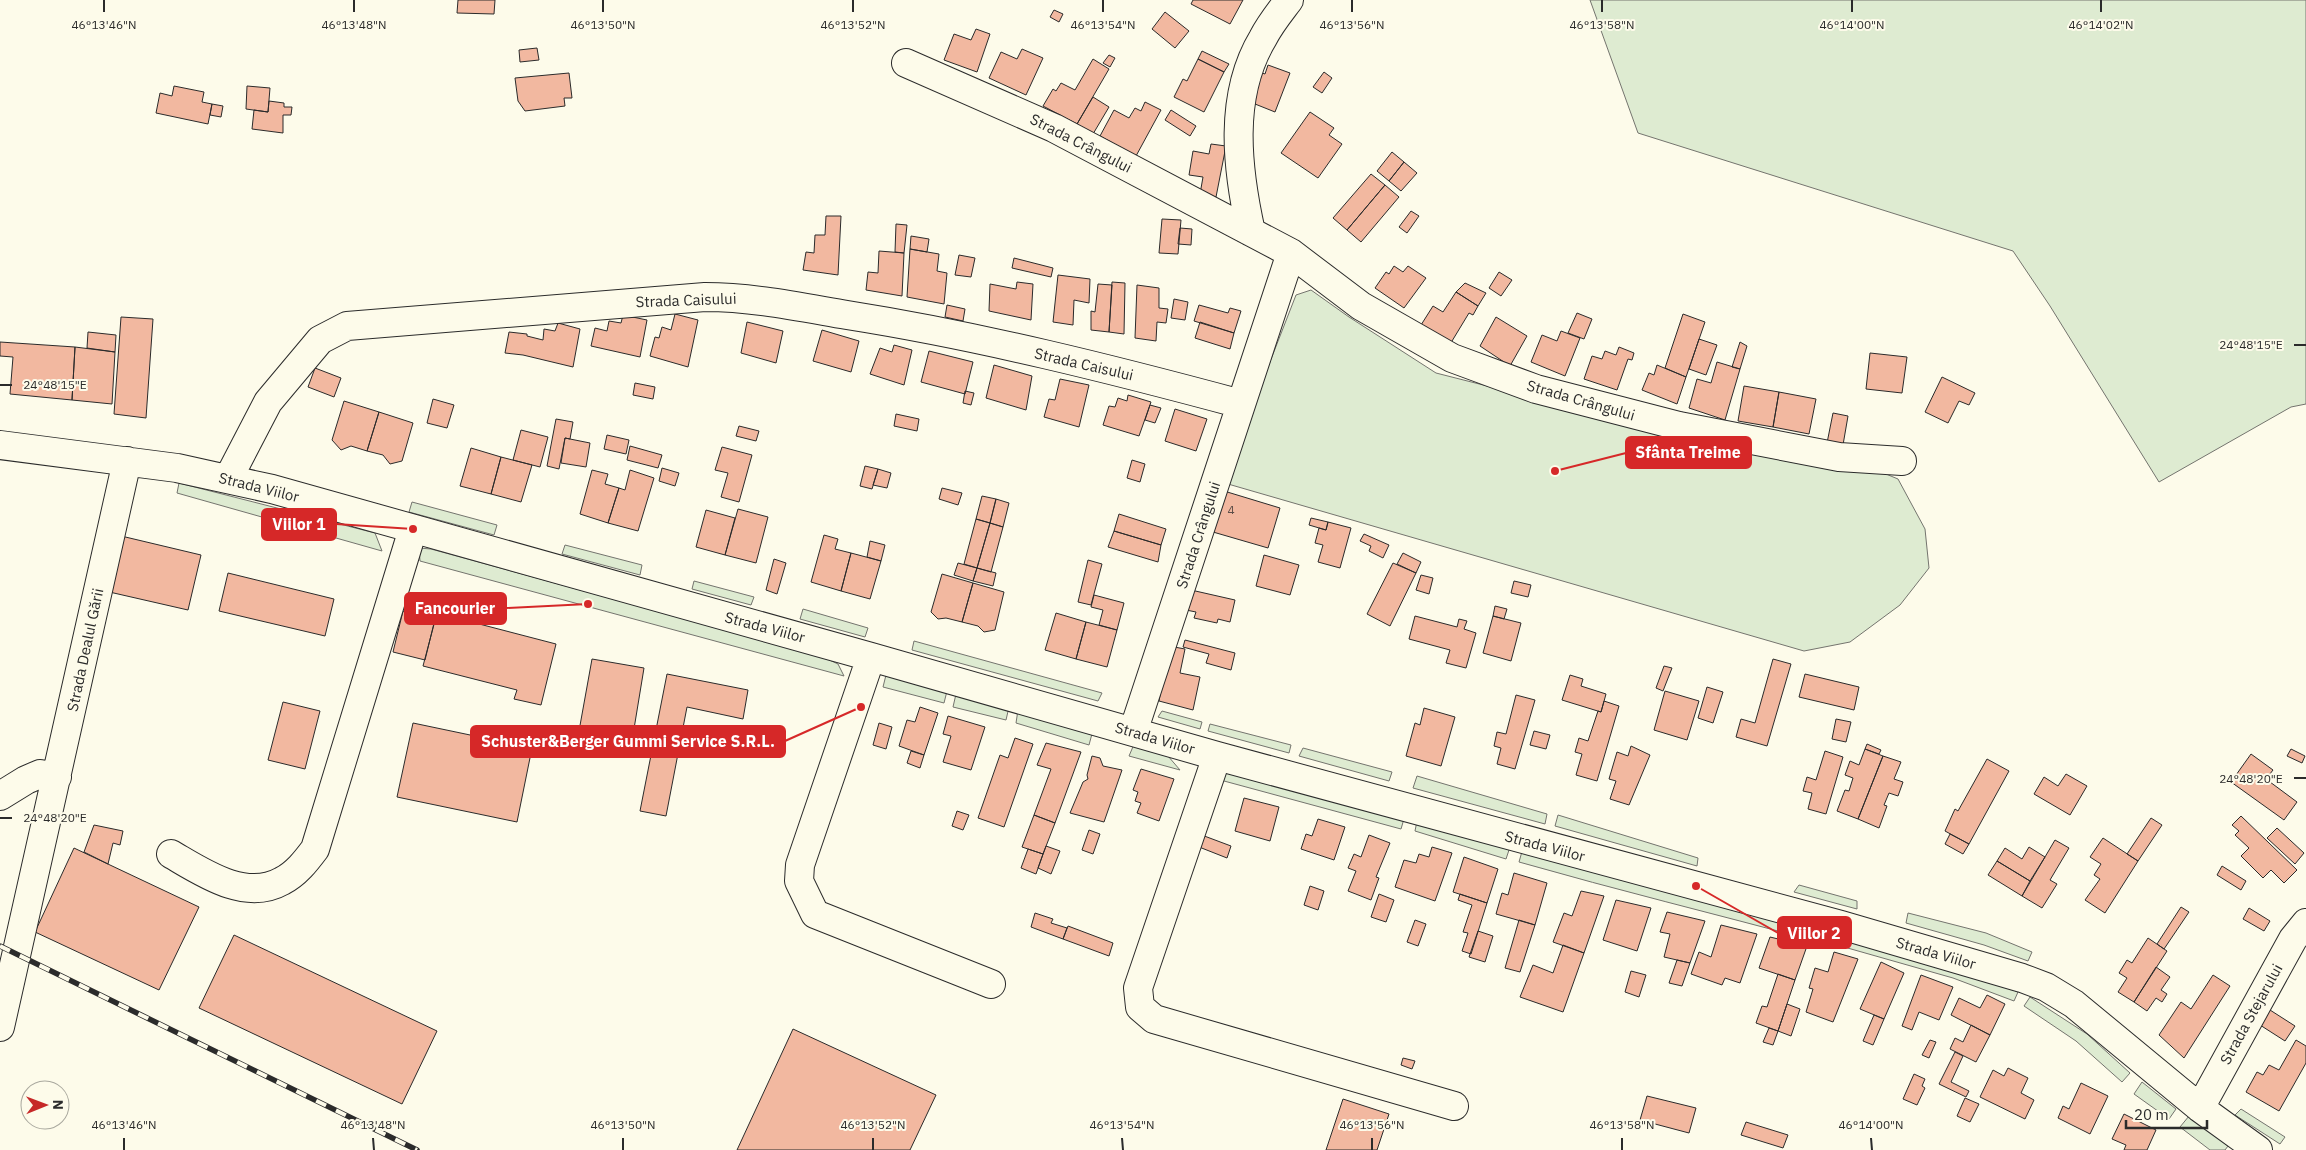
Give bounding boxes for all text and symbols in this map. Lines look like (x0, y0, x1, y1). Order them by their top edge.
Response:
text: 46°13'46"N (71, 17, 137, 32)
text: 46°13'48"N (321, 17, 387, 32)
text: 46°13'50"N (570, 17, 636, 32)
text: 46°13'52"N (820, 17, 886, 32)
text: 46°13'54"N (1070, 17, 1136, 32)
text: 46°13'56"N (1319, 17, 1385, 32)
text: 46°13'58"N (1569, 17, 1635, 32)
text: 46°14'00"N (1819, 17, 1885, 32)
text: 46°14'02"N (2068, 17, 2134, 32)
street label: Strada Crângului (1027, 109, 1135, 177)
street label: Strada Caisului (635, 289, 737, 311)
text: 24°48'15"E (2219, 337, 2283, 352)
street label: Strada Caisului (1033, 343, 1135, 385)
street label: Strada Crângului (1525, 375, 1637, 425)
text: 24°48'15"E (23, 377, 87, 392)
callout: Sfânta Treime (1626, 437, 1751, 468)
text: Sfânta Treime (1635, 442, 1741, 462)
street label: Strada Viilor (217, 468, 302, 506)
street label: Strada Crângului (1172, 479, 1224, 591)
house number: 4 (1227, 502, 1235, 517)
callout: Viilor 1 (262, 509, 336, 540)
text: Viilor 1 (272, 514, 326, 534)
street label: Strada Dealul Gării (63, 587, 107, 713)
callout: Fancourier (405, 593, 506, 624)
text: Fancourier (415, 598, 496, 618)
street label: Strada Viilor (723, 607, 808, 647)
street label: Strada Viilor (1113, 718, 1198, 759)
callout: Schuster&Berger Gummi Service S.R.L. (471, 726, 785, 757)
text: Schuster&Berger Gummi Service S.R.L. (481, 731, 775, 751)
text: 24°48'20"E (2219, 771, 2283, 786)
text: 24°48'20"E (23, 810, 87, 825)
street label: Strada Viilor (1503, 826, 1588, 866)
callout: Viilor 2 (1778, 917, 1851, 948)
text: Viilor 2 (1787, 923, 1841, 943)
street label: Strada Viilor (1894, 933, 1979, 974)
street label: Strada Stejarului (2216, 960, 2286, 1068)
north arrow (20, 1080, 70, 1130)
scale bar (2126, 1098, 2207, 1130)
text: N (49, 1100, 67, 1110)
text: 20 m (2134, 1105, 2169, 1124)
text: 46°13'46"N (91, 1117, 157, 1132)
text: 46°13'48"N (340, 1117, 406, 1132)
text: 46°13'50"N (590, 1117, 656, 1132)
text: 46°13'52"N (840, 1117, 906, 1132)
text: 46°13'54"N (1089, 1117, 1155, 1132)
text: 46°13'56"N (1339, 1117, 1405, 1132)
text: 46°13'58"N (1589, 1117, 1655, 1132)
text: 46°14'00"N (1838, 1117, 1904, 1132)

